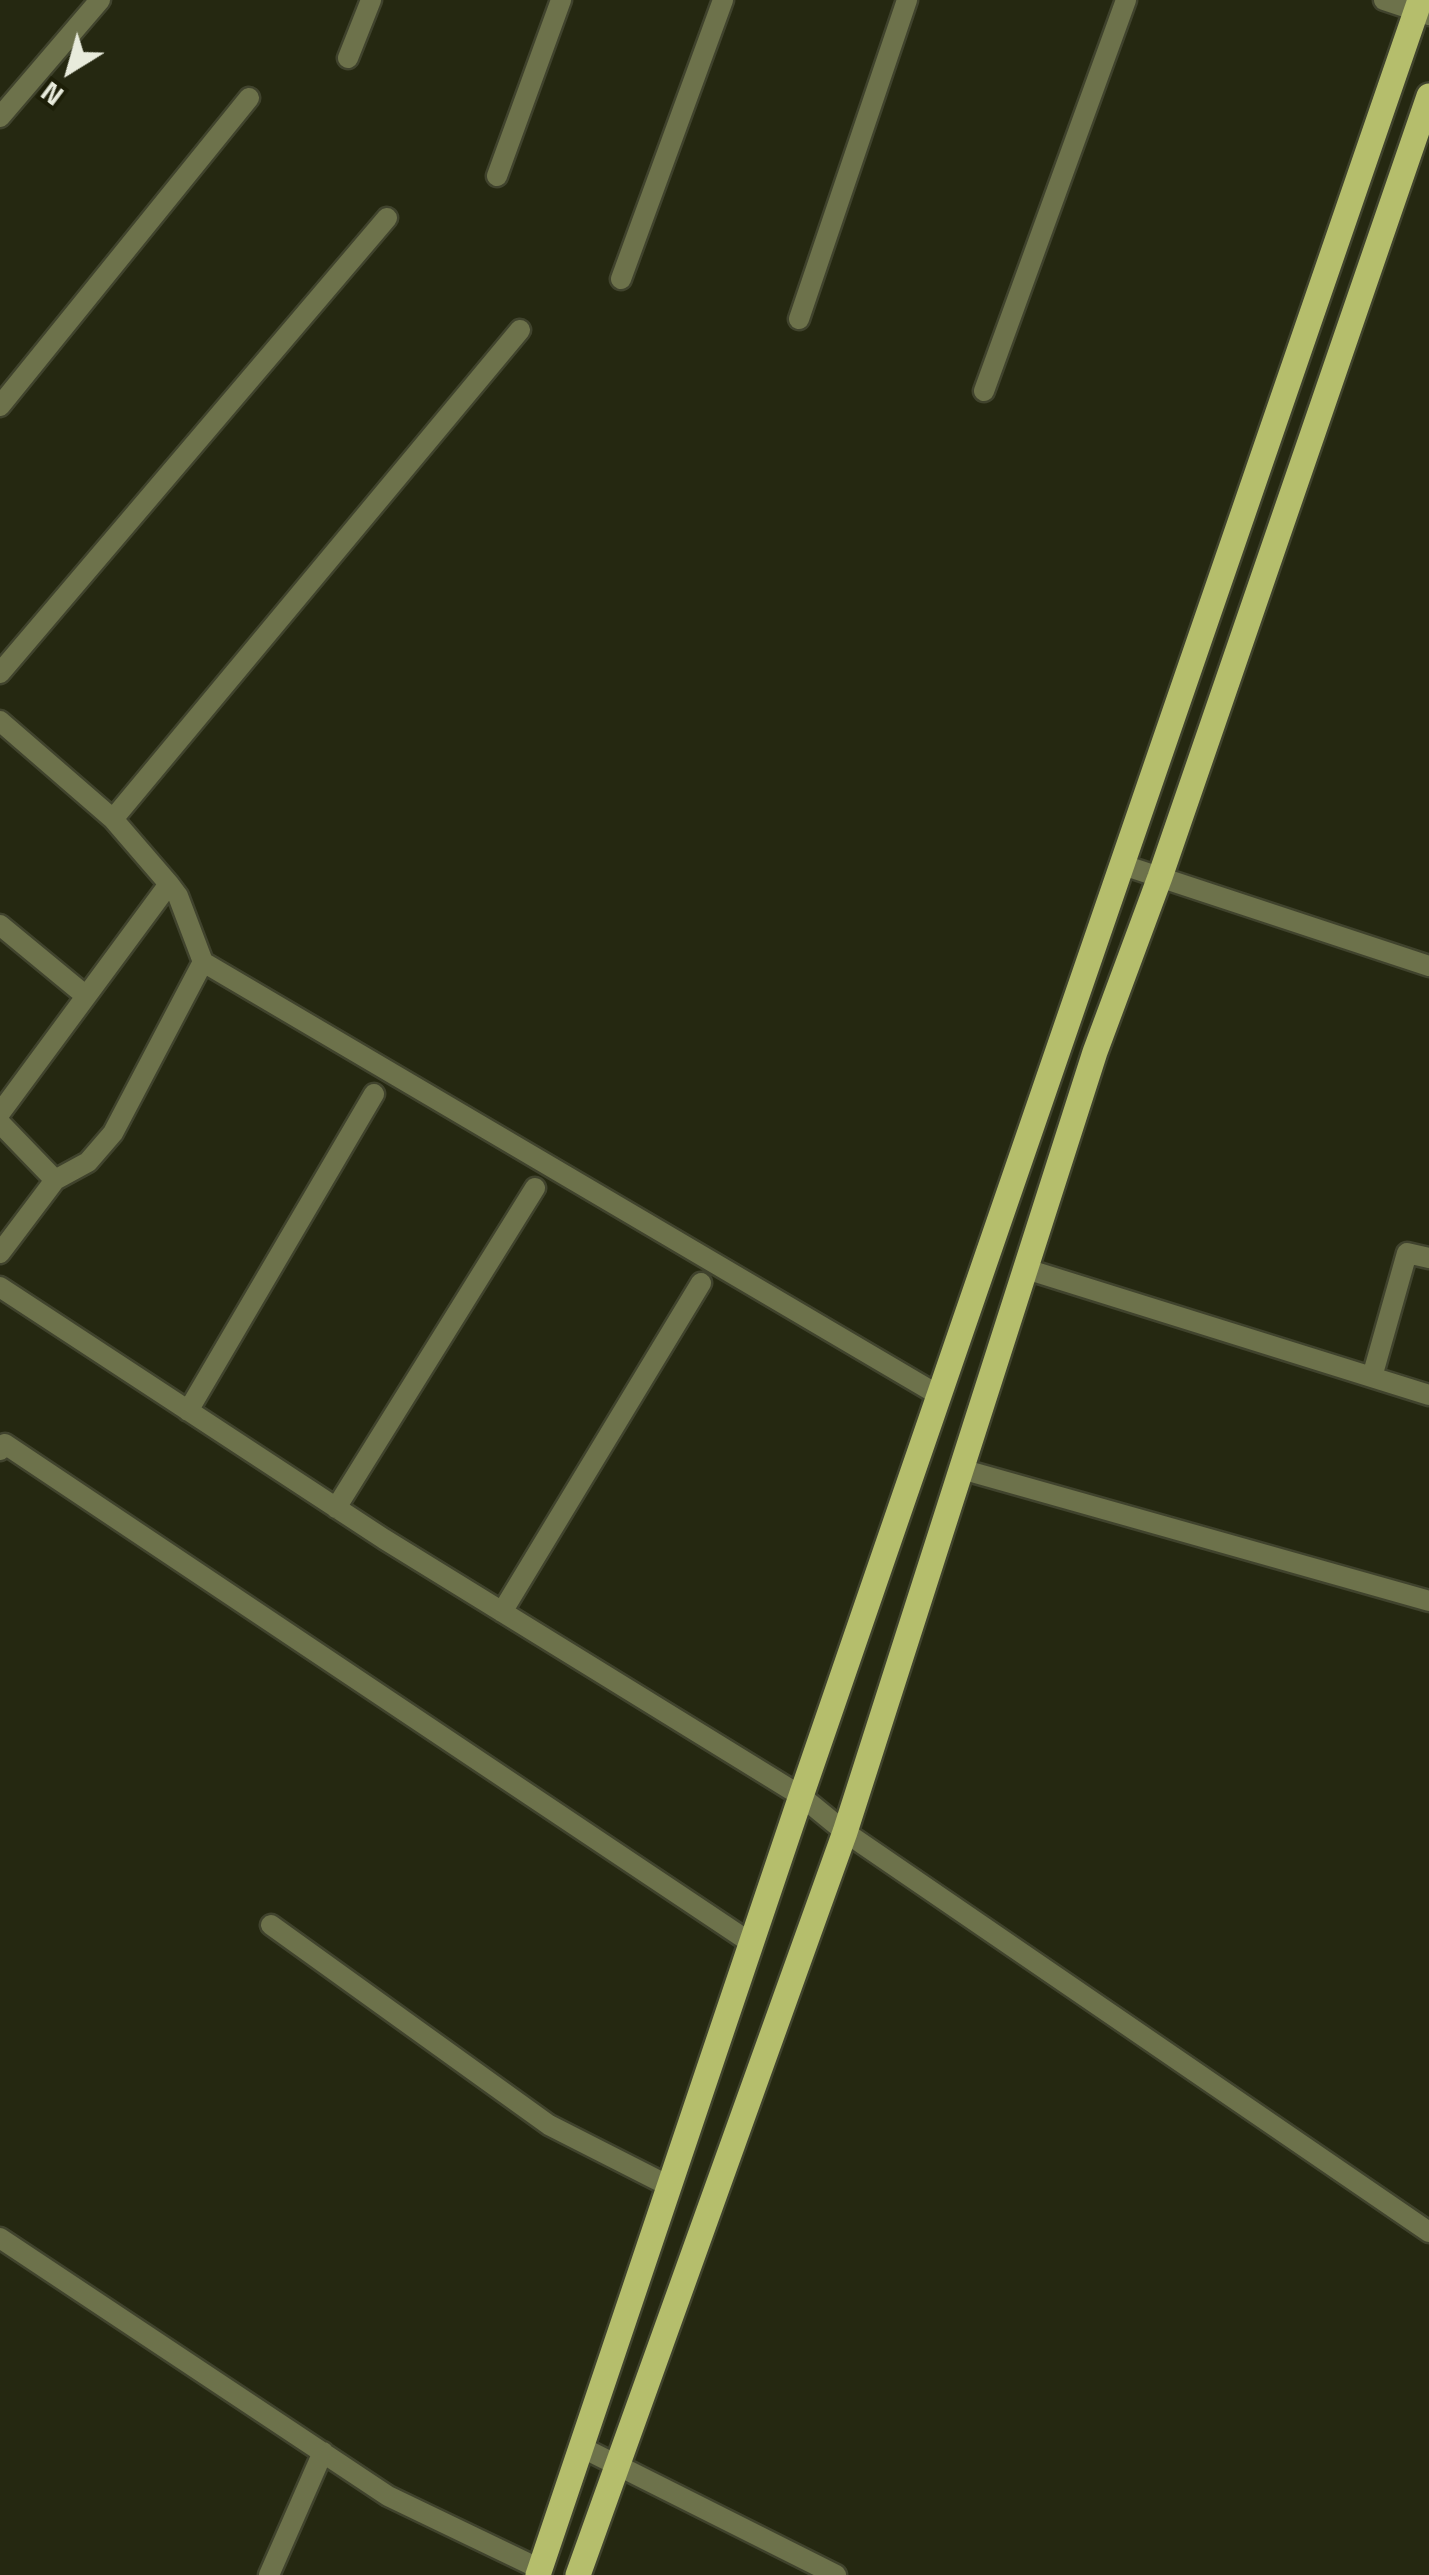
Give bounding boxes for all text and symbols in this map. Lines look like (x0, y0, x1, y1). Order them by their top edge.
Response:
north arrow (20, 20, 120, 120)
text: N (31, 71, 72, 117)

